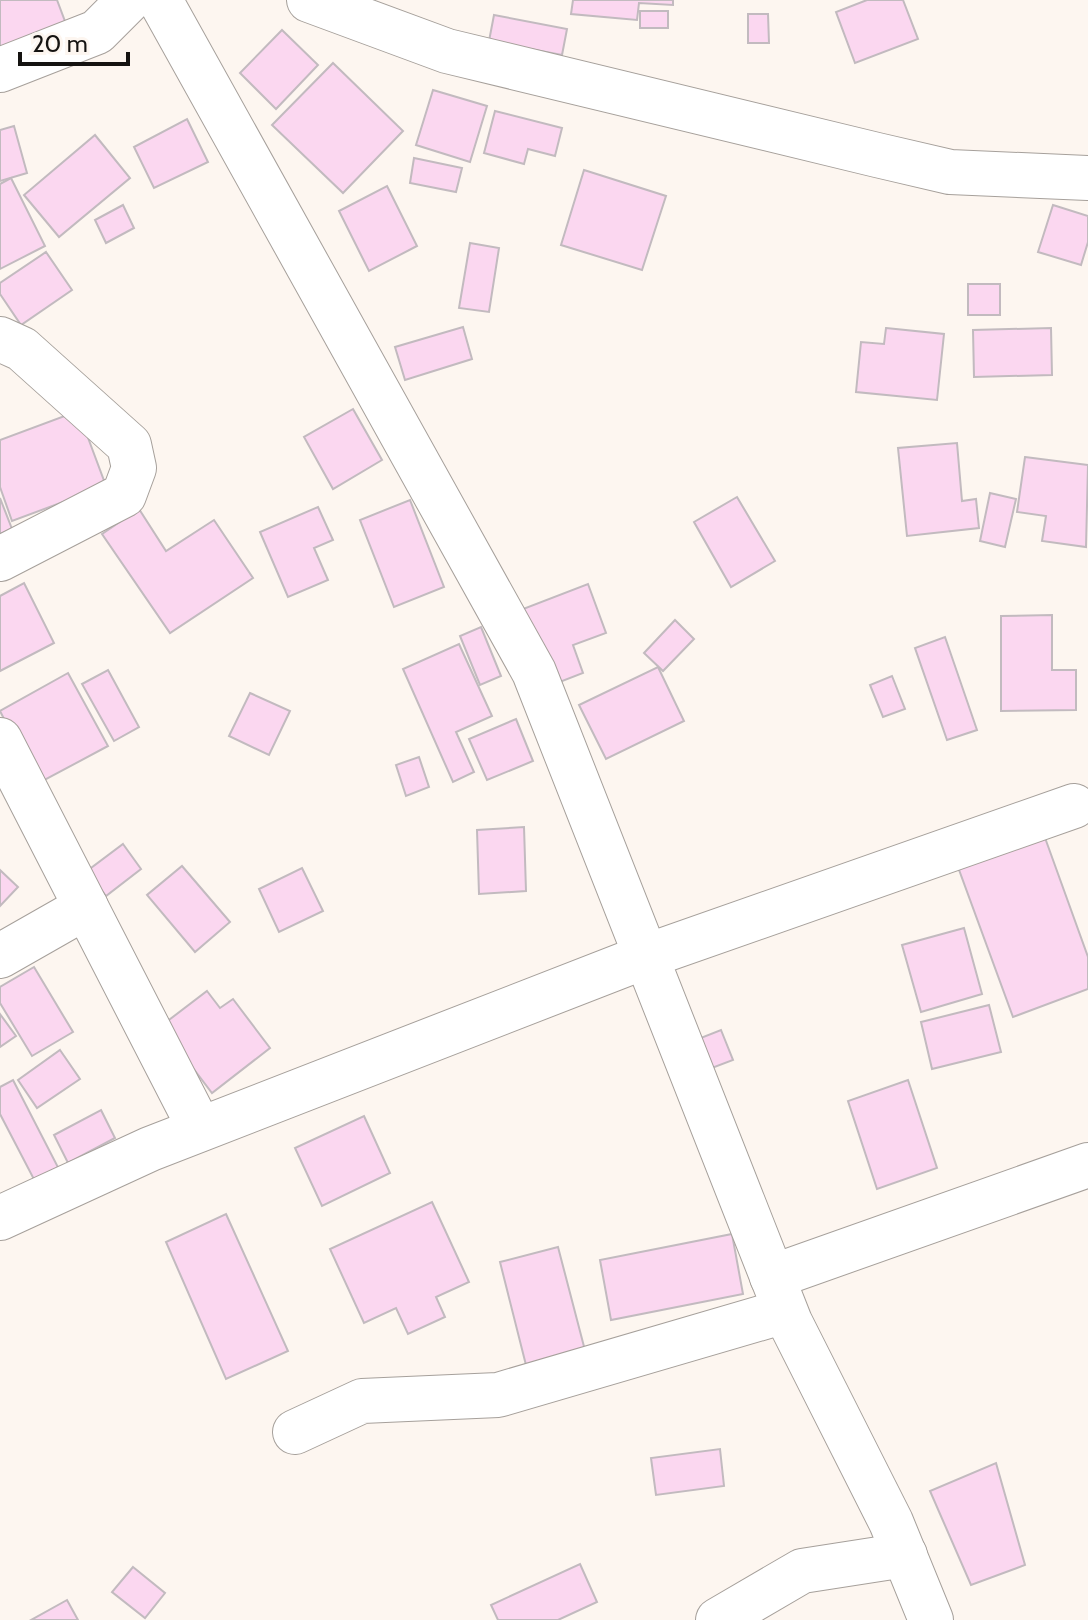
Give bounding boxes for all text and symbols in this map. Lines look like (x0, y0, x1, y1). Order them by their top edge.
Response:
scale bar (20, 16, 128, 66)
text: 20 m (32, 29, 88, 58)

